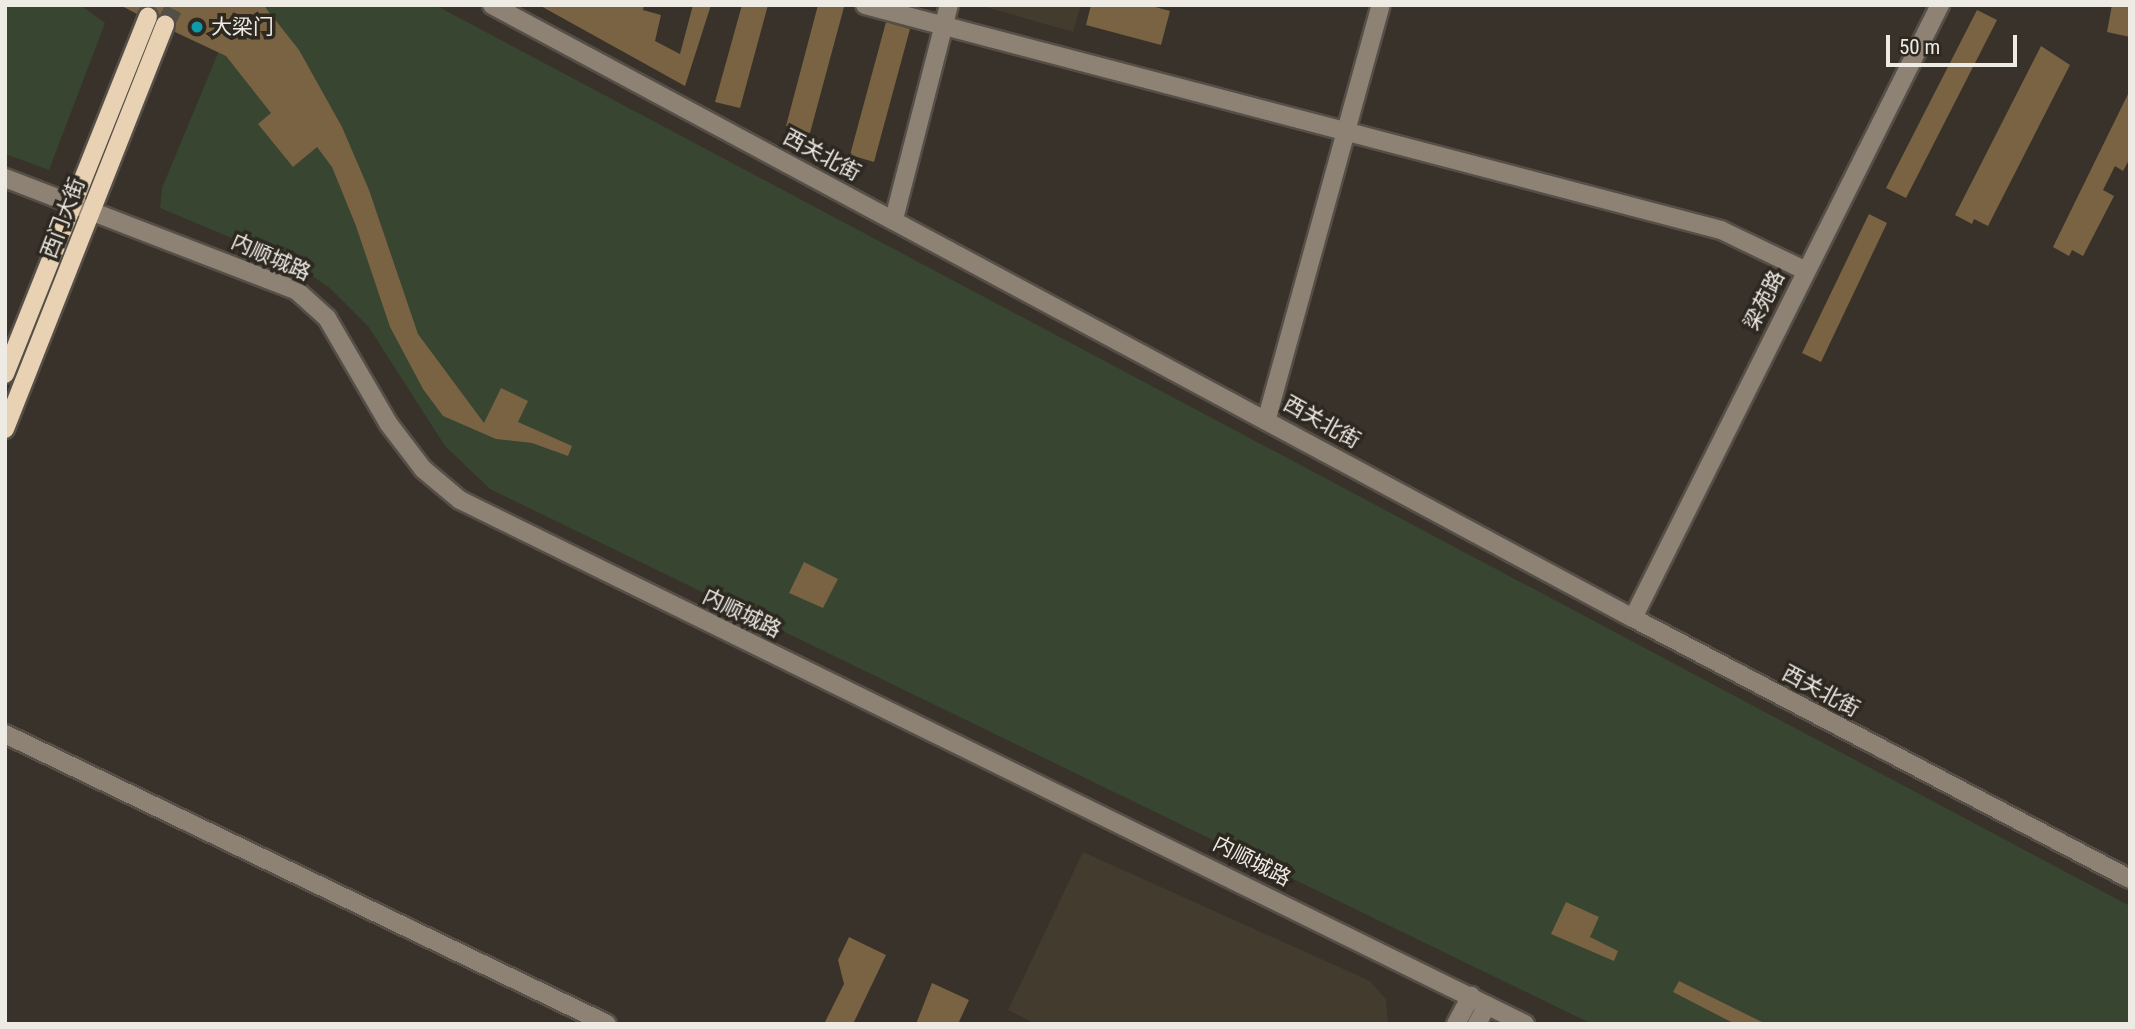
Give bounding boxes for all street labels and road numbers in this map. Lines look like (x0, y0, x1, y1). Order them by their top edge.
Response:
street label: 西关北街 (779, 124, 865, 186)
street label: 西门大街 (36, 174, 90, 262)
street label: 内顺城路 (228, 228, 314, 286)
street label: 梁苑路 (1738, 266, 1790, 334)
street label: 西关北街 (1279, 391, 1365, 453)
street label: 内顺城路 (699, 583, 785, 643)
street label: 西关北街 (1778, 660, 1864, 722)
street label: 内顺城路 (1209, 831, 1295, 891)

